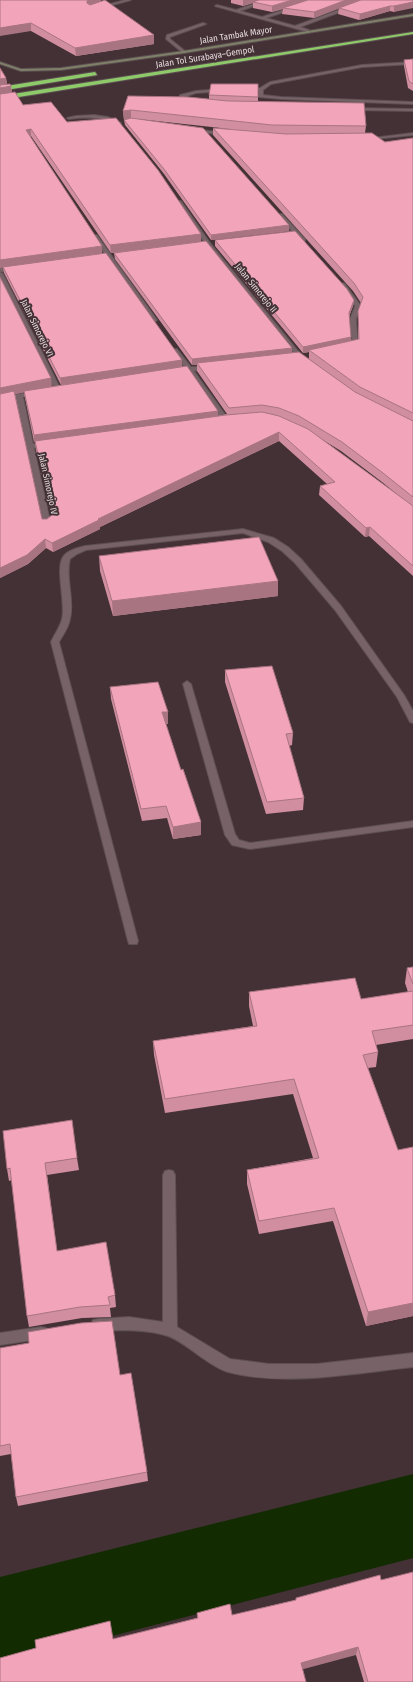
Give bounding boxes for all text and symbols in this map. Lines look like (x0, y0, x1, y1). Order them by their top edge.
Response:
street label: Jalan Tambak Mayor (199, 24, 274, 46)
street label: Jalan Tol Surabaya–Gempol (155, 44, 256, 70)
street label: Jalan Simorejo II (233, 262, 279, 314)
street label: Jalan Simorejo VI (19, 298, 55, 358)
street label: Jalan Simorejo IV (37, 453, 59, 516)

